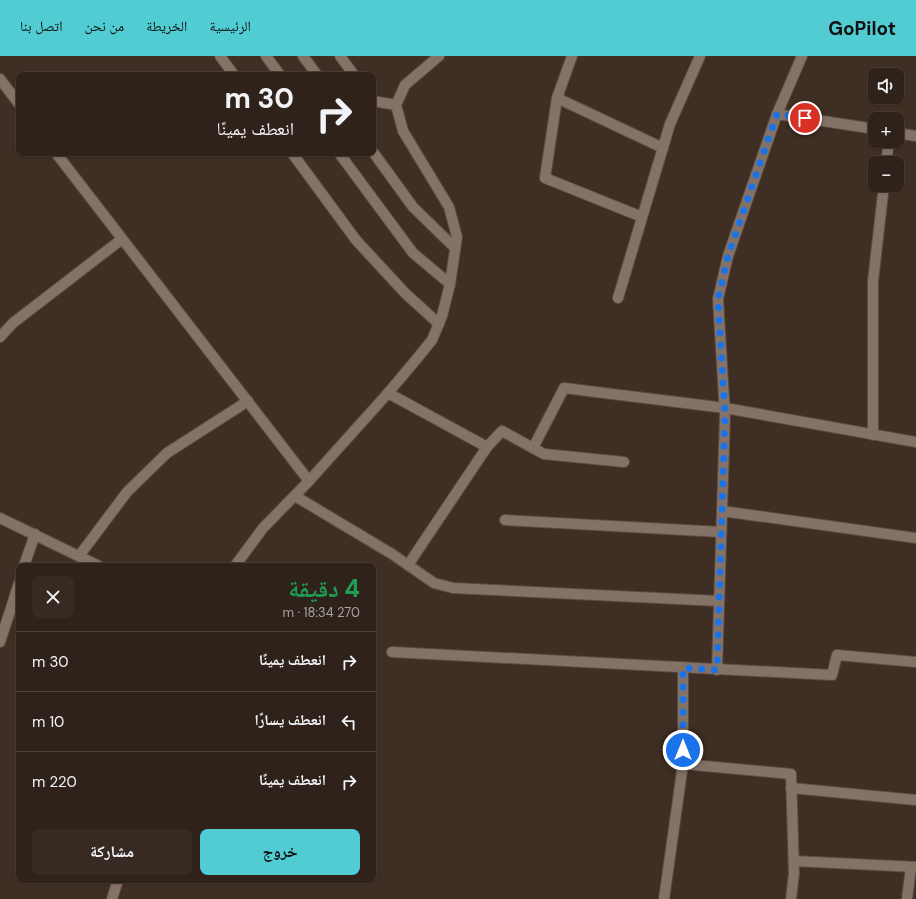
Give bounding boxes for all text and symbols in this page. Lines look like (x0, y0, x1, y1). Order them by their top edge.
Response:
text: GoPilot (828, 16, 896, 41)
text: اتصل بنا (20, 17, 63, 35)
text: من نحن (85, 17, 124, 35)
text: الخريطة (146, 17, 187, 35)
text: الرئيسية (209, 17, 251, 35)
map controls (868, 68, 904, 192)
button: sound (868, 68, 904, 104)
text: 30 m (224, 80, 294, 117)
icon: right (308, 88, 360, 140)
pin (788, 101, 822, 135)
icon: arrive (794, 107, 816, 129)
button: + (868, 112, 904, 148)
text: انعطف يمينًا (217, 117, 294, 141)
button: − (868, 156, 904, 192)
text: 4 دقيقة (288, 573, 360, 604)
button: close (32, 576, 74, 618)
text: 270 m · 18:34 (282, 604, 360, 621)
text: انعطف يمينًا (259, 650, 326, 670)
icon: right (338, 651, 360, 673)
text: 30 m (32, 652, 69, 672)
text: انعطف يسارًا (254, 710, 326, 730)
icon: left (338, 711, 360, 733)
text: 10 m (32, 712, 64, 732)
position arrow (662, 729, 704, 771)
text: انعطف يمينًا (259, 770, 326, 790)
icon: right (338, 771, 360, 793)
text: 220 m (32, 772, 77, 792)
button: مشاركة (32, 829, 192, 875)
button: خروج (200, 829, 360, 875)

